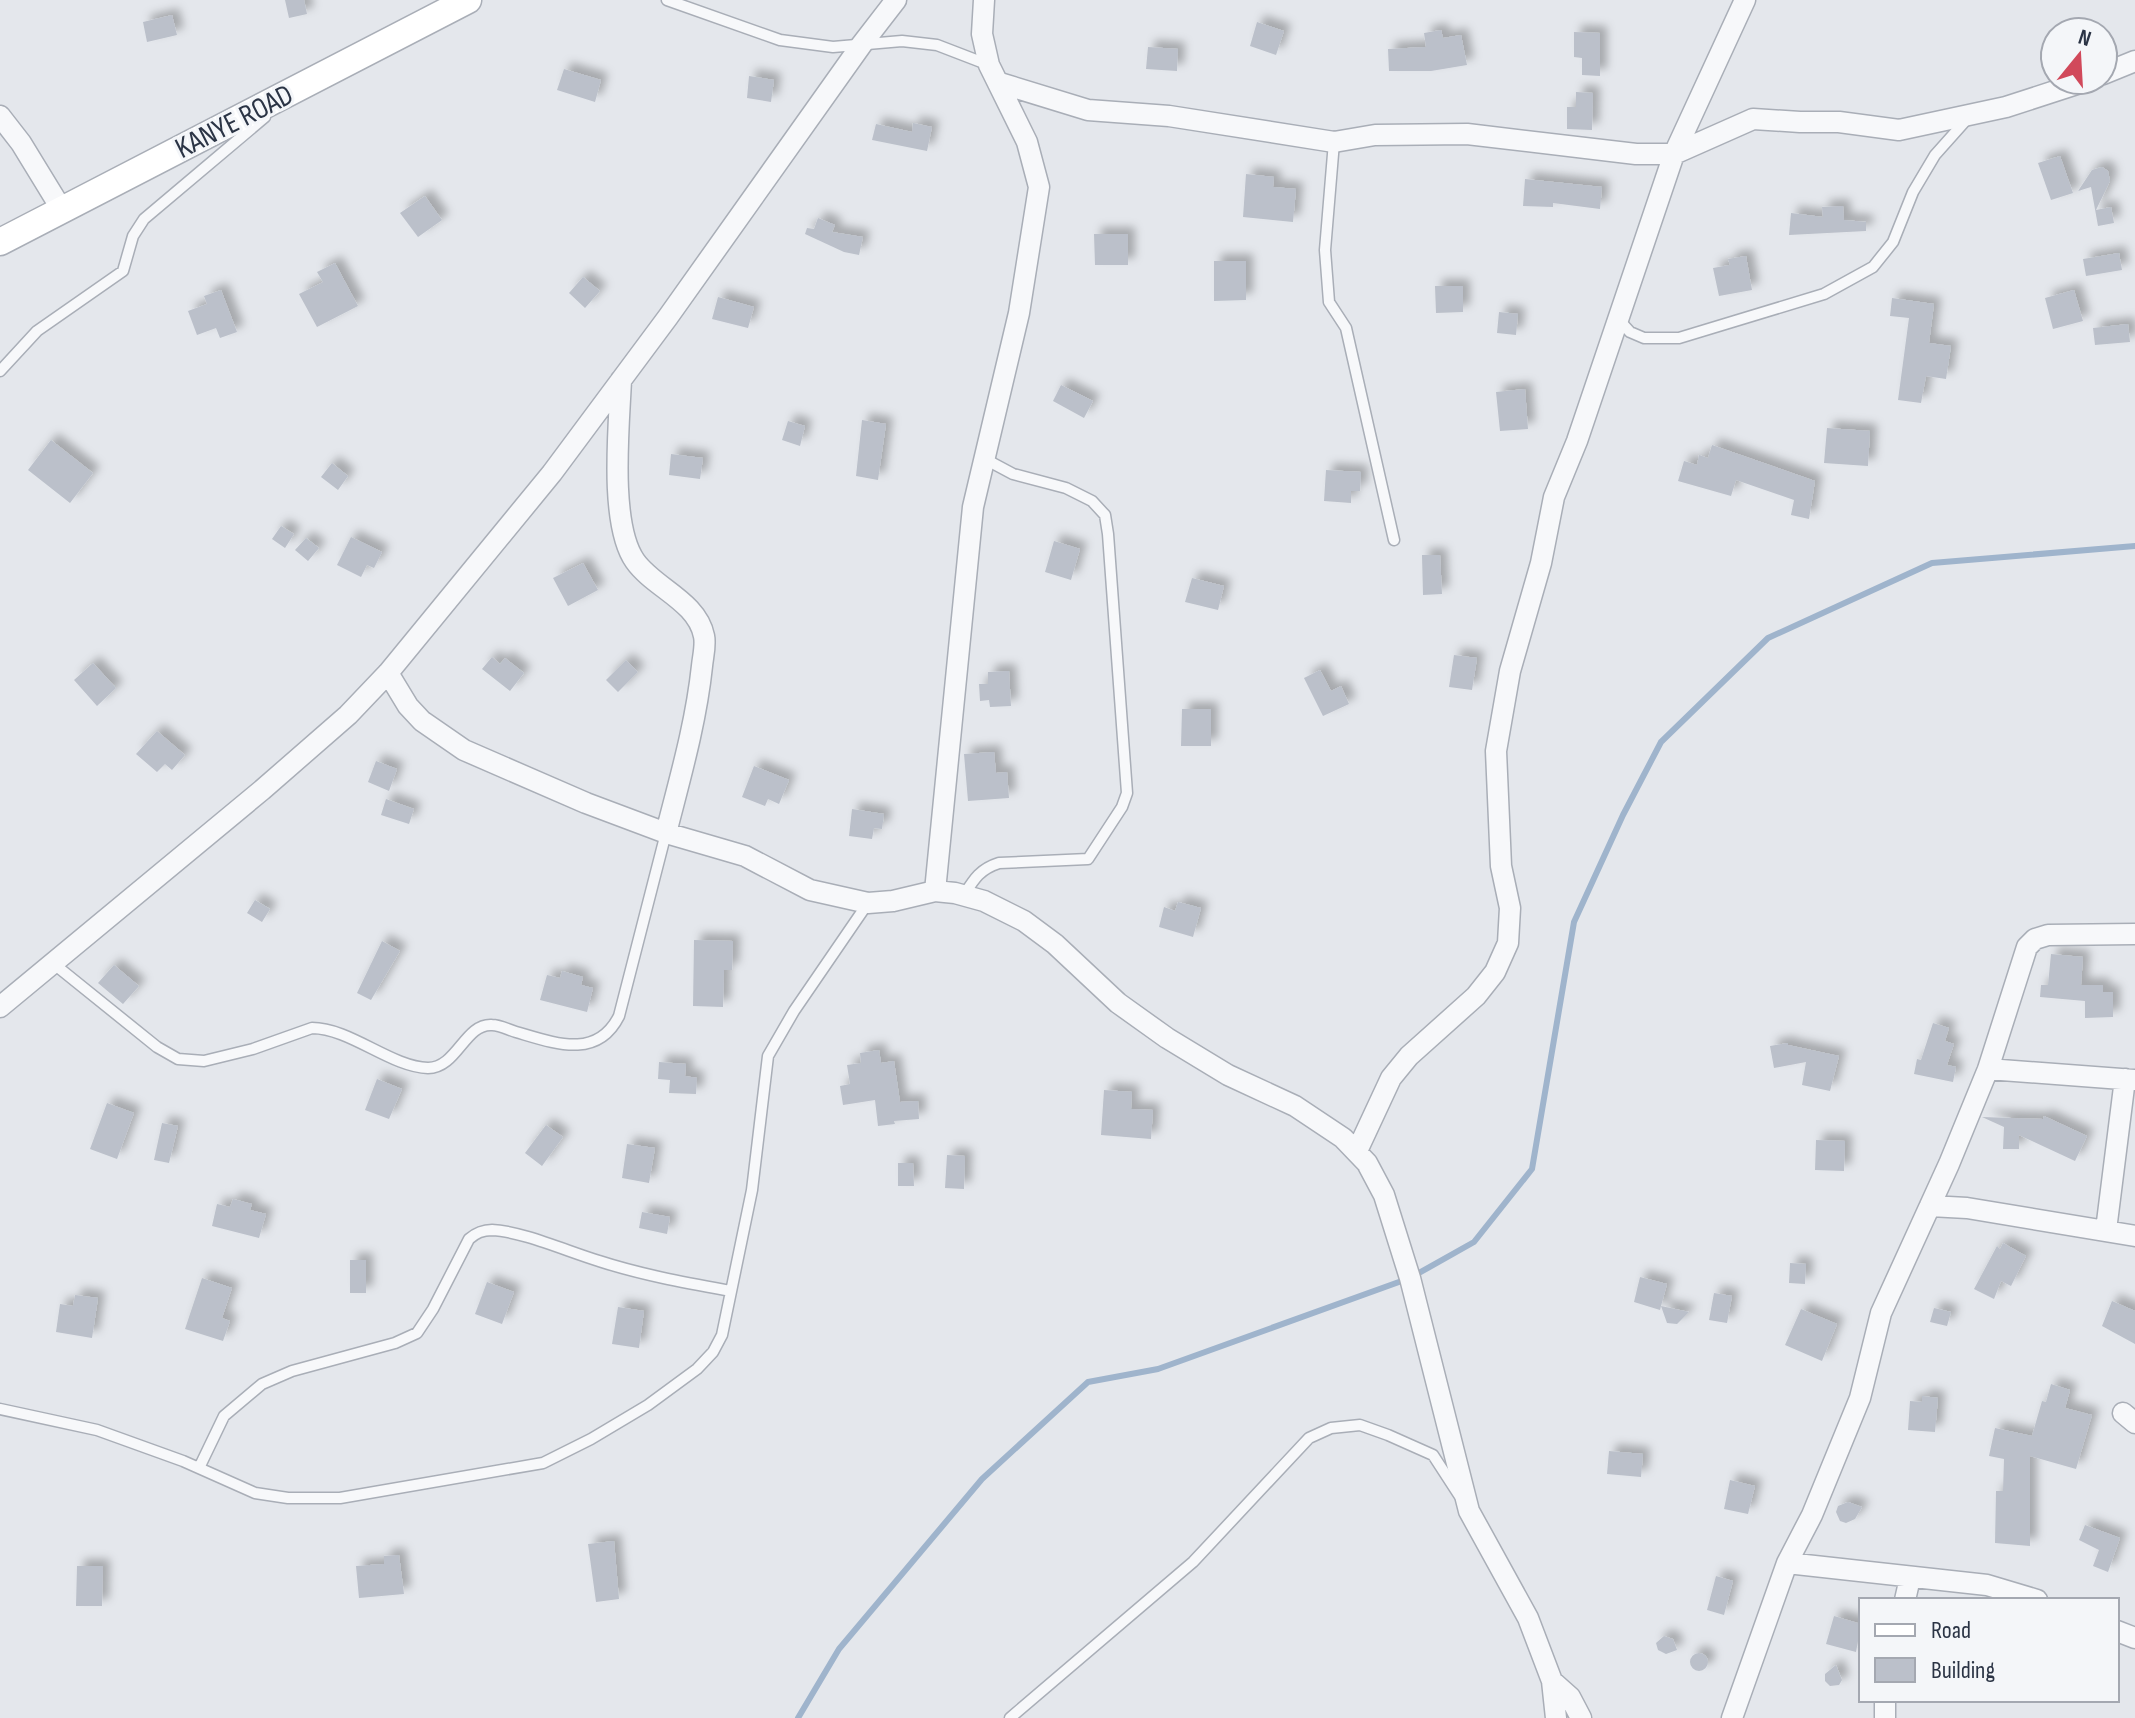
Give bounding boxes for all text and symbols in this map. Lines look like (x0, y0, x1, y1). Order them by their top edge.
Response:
north arrow (2039, 16, 2119, 96)
text: N (2075, 24, 2094, 53)
street label: KANYE ROAD (170, 77, 299, 167)
legend (1859, 1598, 2119, 1702)
text: Road (1931, 1616, 1971, 1645)
text: Building (1931, 1656, 1995, 1685)

